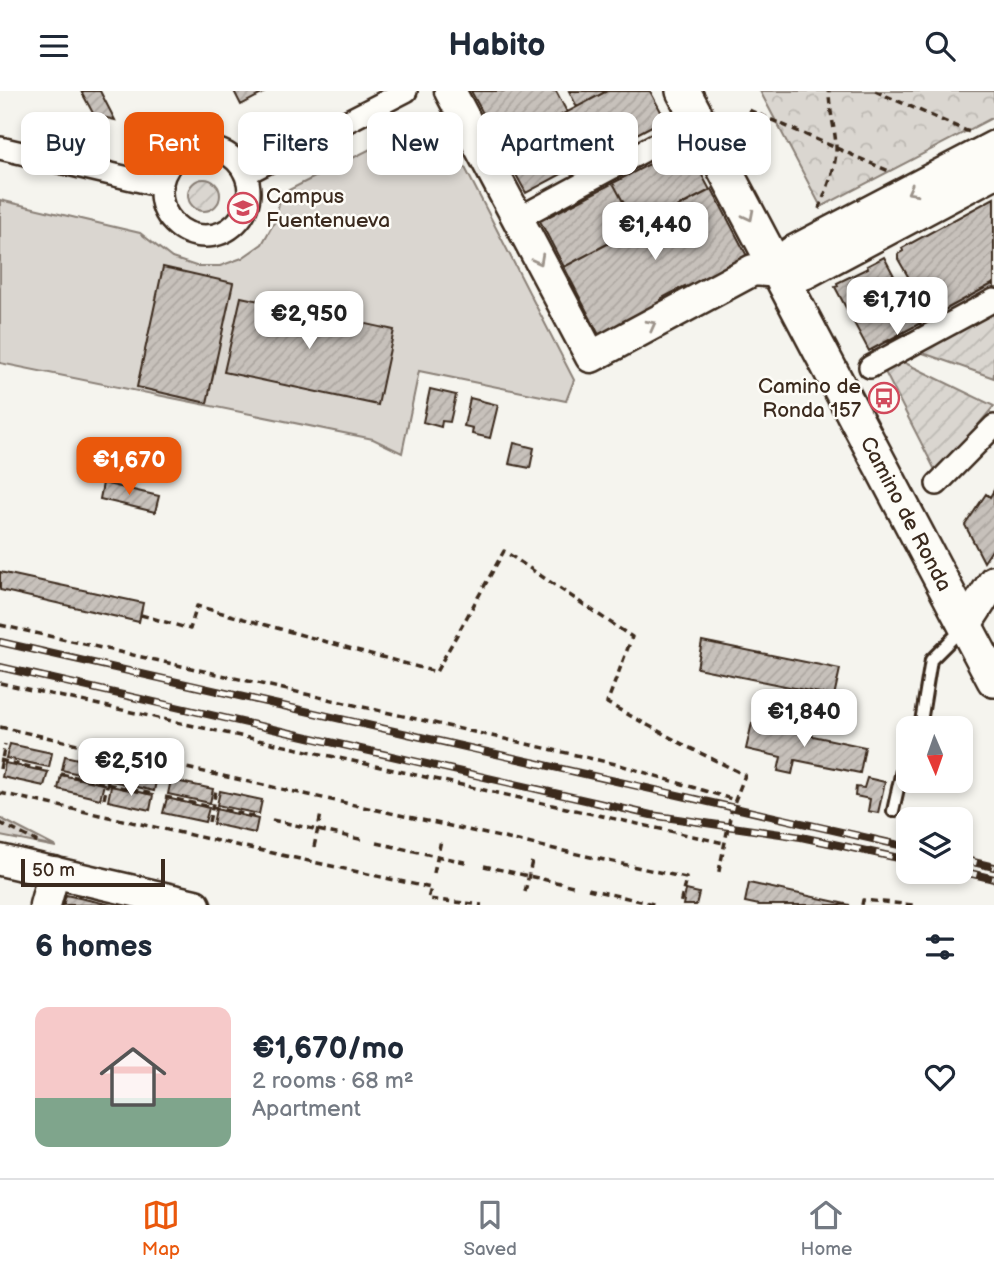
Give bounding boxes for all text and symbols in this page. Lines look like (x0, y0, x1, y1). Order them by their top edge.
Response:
text: Habito (448, 26, 546, 65)
icon: menu (35, 27, 73, 65)
icon: search (921, 27, 959, 65)
chip: Buy (21, 112, 110, 175)
chip: Rent (124, 112, 224, 175)
chip: Filters (238, 112, 353, 175)
chip: New (367, 112, 463, 175)
chip: Apartment (477, 112, 638, 175)
chip: House (652, 112, 771, 175)
one-way arrow (907, 182, 919, 196)
place label: Campus Fuentenueva (266, 184, 390, 233)
school or university icon: Campus Fuentenueva (226, 191, 260, 225)
pin: €1,440 (598, 202, 712, 262)
one-way arrow (741, 209, 754, 222)
text: €1,440 (618, 211, 692, 239)
one-way arrow (531, 252, 544, 265)
pin: €1,710 (840, 278, 954, 337)
text: €1,710 (863, 286, 931, 314)
pin: €2,950 (252, 292, 366, 351)
text: €2,950 (270, 300, 348, 328)
one-way arrow (644, 319, 656, 333)
place label: Camino de Ronda 157 (758, 374, 862, 423)
bus stop icon: Camino de Ronda 157 (867, 381, 901, 415)
street label: Camino de Ronda (855, 432, 957, 596)
pin: €1,670 (72, 437, 186, 497)
text: €1,670 (92, 446, 166, 474)
pin: €1,840 (747, 689, 861, 749)
text: €1,840 (767, 698, 841, 726)
north arrow (896, 716, 973, 793)
map controls (896, 716, 973, 884)
pin: €2,510 (74, 739, 188, 798)
text: €2,510 (94, 747, 168, 775)
button: layers (896, 807, 973, 884)
scale bar (21, 856, 164, 888)
text: 50 m (32, 859, 75, 882)
icon: filters (921, 928, 959, 966)
text: 6 homes (35, 929, 152, 965)
text: €1,670/mo (252, 1031, 404, 1067)
icon: home (91, 1035, 175, 1119)
icon: heart (921, 1058, 959, 1096)
text: 2 rooms · 68 m² (252, 1067, 414, 1095)
text: Apartment (252, 1095, 361, 1123)
tab: Map (142, 1196, 180, 1261)
tab: Saved (464, 1196, 517, 1261)
tab: Home (801, 1196, 852, 1261)

